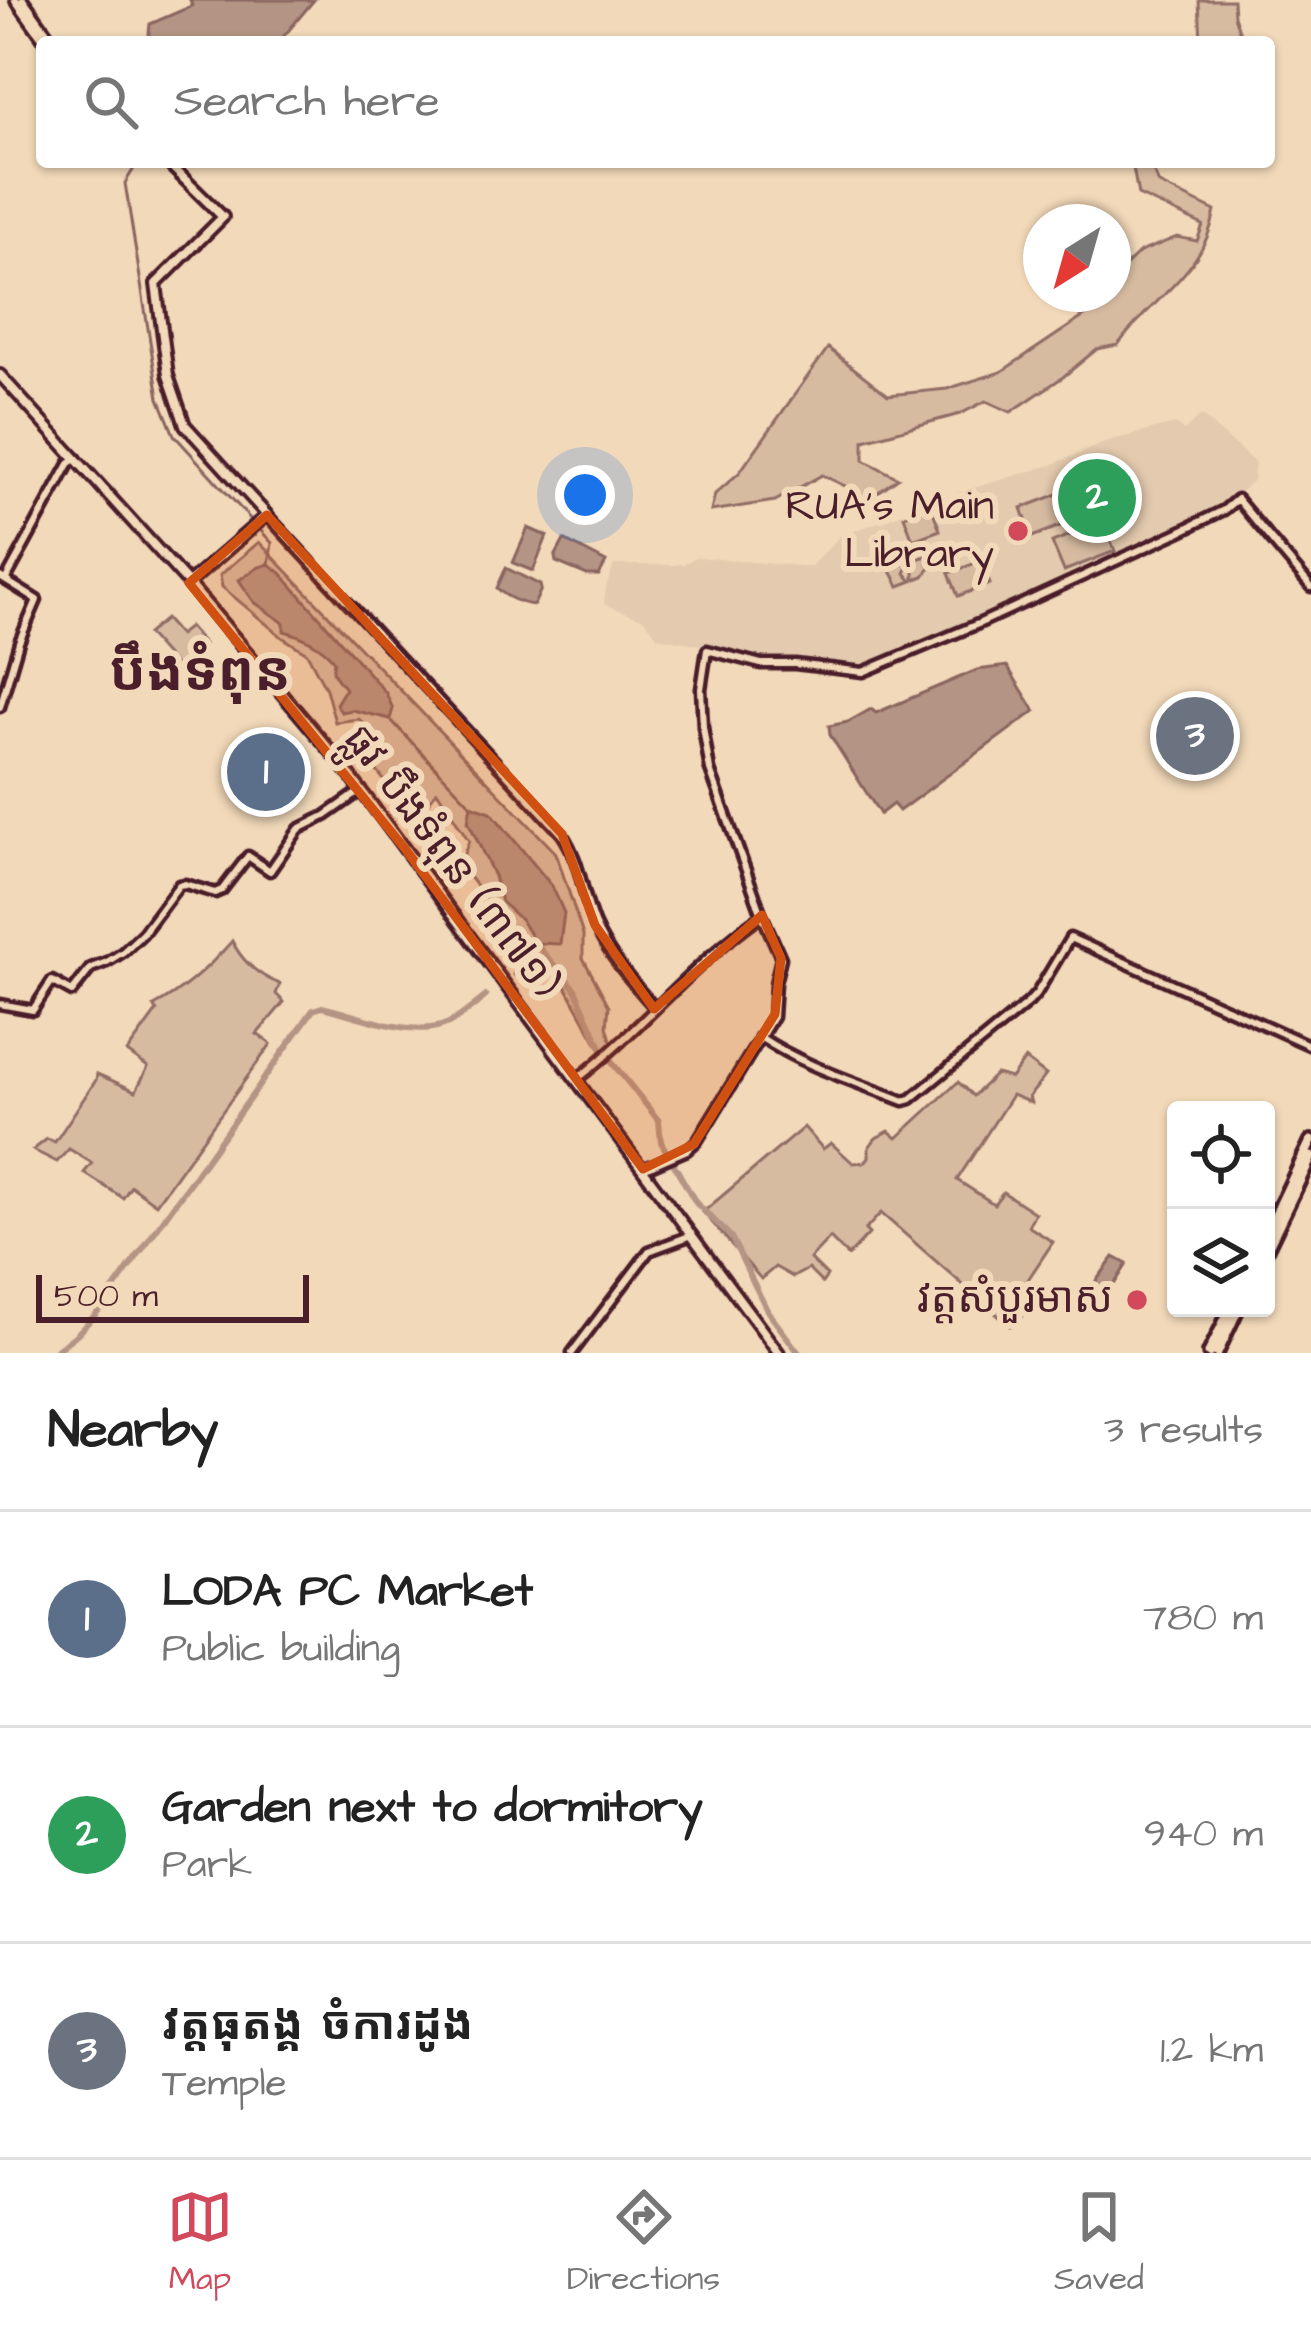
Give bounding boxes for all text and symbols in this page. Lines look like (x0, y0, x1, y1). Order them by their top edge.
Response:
search box (36, 36, 1275, 168)
icon: search (78, 69, 144, 135)
text: Search here (174, 71, 440, 133)
north arrow (1023, 204, 1131, 312)
pin: 2 (1058, 453, 1136, 543)
your location (555, 465, 615, 525)
place label: RUA's Main Library (785, 478, 994, 585)
marker: RUA's Main Library (1005, 518, 1031, 544)
district label: បឹងទំពុន (109, 637, 291, 712)
pin: 3 (1156, 691, 1234, 781)
street label: ផ្លូវ បឹងទំពុន (៣៧១) (325, 713, 573, 1014)
pin: 1 (227, 727, 305, 817)
map controls (1167, 1101, 1275, 1317)
button: locate (1167, 1101, 1275, 1209)
button: layers (1167, 1209, 1275, 1317)
scale bar (36, 1269, 309, 1322)
place label: វត្តសំបួរមាស (917, 1271, 1113, 1329)
text: 500 m (54, 1273, 158, 1319)
marker: វត្តសំបួរមាស (1124, 1287, 1150, 1313)
text: Nearby (48, 1396, 218, 1467)
text: 3 results (1104, 1404, 1263, 1458)
text: LODA PC Market (162, 1561, 533, 1623)
text: 1 (85, 1592, 90, 1646)
text: 780 m (1143, 1592, 1263, 1646)
text: Public building (162, 1623, 400, 1677)
text: Garden next to dormitory (162, 1777, 703, 1839)
text: 2 (76, 1808, 98, 1862)
text: 940 m (1144, 1808, 1263, 1862)
text: Park (162, 1839, 252, 1893)
text: វត្តធុតង្គ ចំការដូង (162, 1995, 473, 2057)
text: 3 (77, 2024, 97, 2078)
text: 1.2 km (1160, 2024, 1263, 2078)
text: Temple (162, 2057, 287, 2111)
tab: Map (167, 2184, 233, 2302)
tab: Directions (567, 2184, 720, 2302)
tab: Saved (1054, 2184, 1144, 2302)

